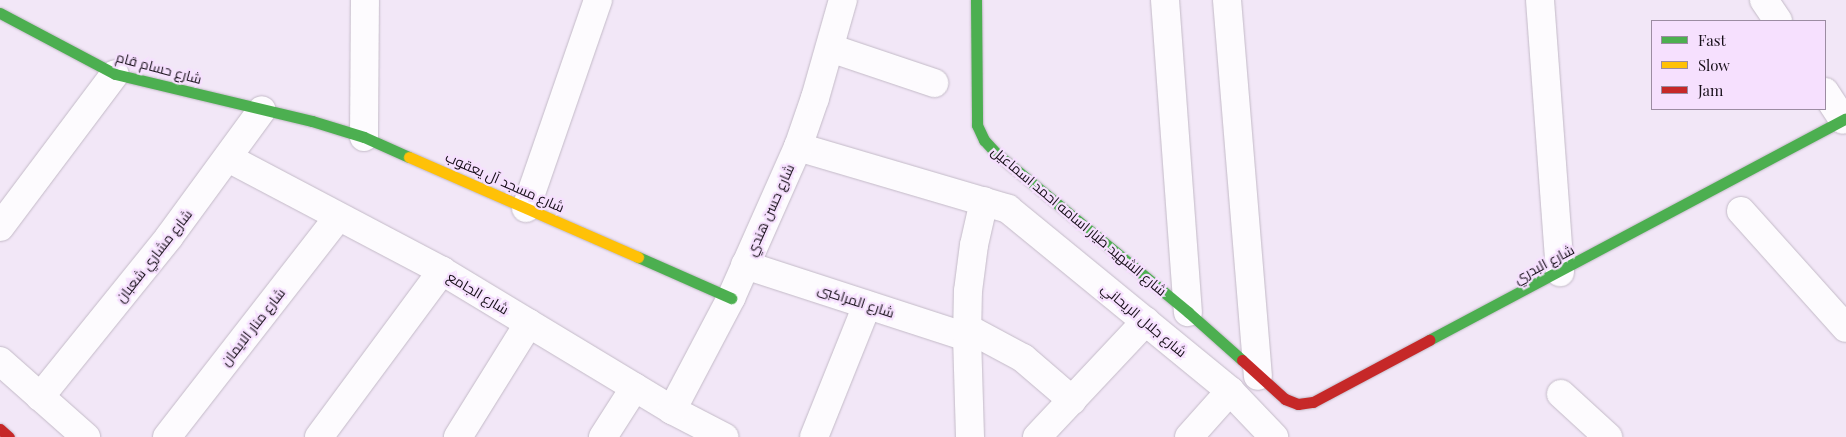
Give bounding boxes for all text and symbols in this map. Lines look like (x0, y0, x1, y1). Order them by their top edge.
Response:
legend (1651, 20, 1826, 110)
text: Fast (1698, 30, 1726, 50)
street label: شارع حسام قام (114, 48, 204, 88)
text: Slow (1698, 55, 1730, 75)
text: Jam (1698, 80, 1723, 100)
street label: شارع الشهيد طيار اسامه احمد اسماعيل (988, 143, 1170, 299)
street label: شارع مسجد آل يعقوب (443, 148, 567, 216)
street label: شارع حسن هندي (742, 161, 798, 259)
street label: شارع مشاري شعبان (112, 206, 196, 306)
street label: شارع البدري (1511, 241, 1577, 287)
street label: شارع الجامع (444, 268, 512, 318)
street label: شارع جلال الريحاني (1098, 280, 1190, 360)
street label: شارع المراكبى (815, 281, 897, 321)
street label: شارع منار الايمان (217, 285, 289, 369)

